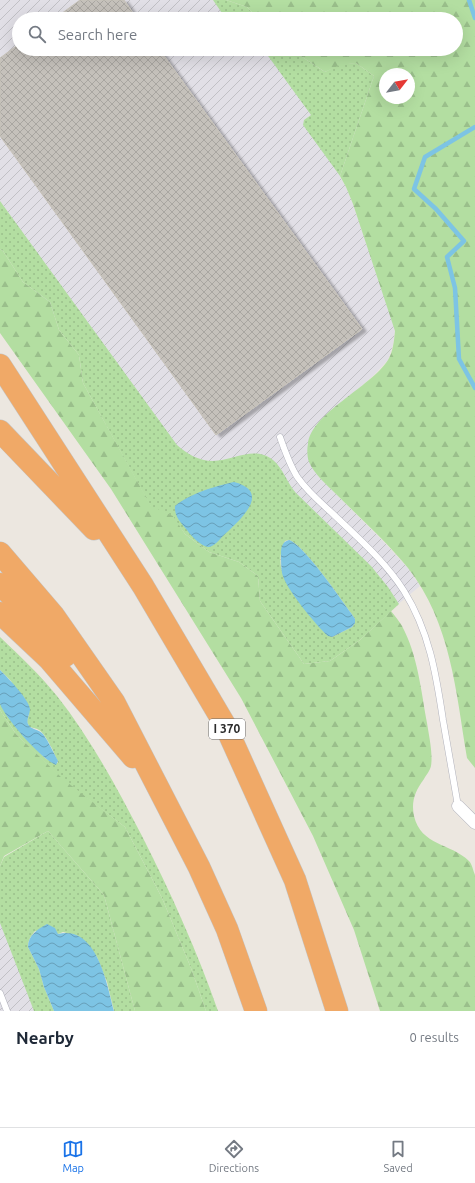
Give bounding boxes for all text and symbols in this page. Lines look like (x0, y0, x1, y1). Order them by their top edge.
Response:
search box (12, 12, 463, 56)
icon: search (26, 23, 48, 45)
text: Search here (58, 26, 137, 43)
north arrow (379, 68, 415, 104)
road number: I 370 (209, 719, 245, 739)
text: Nearby (16, 1028, 74, 1047)
text: 0 results (409, 1030, 459, 1044)
tab: Map (62, 1138, 84, 1174)
tab: Directions (209, 1138, 259, 1174)
tab: Saved (383, 1138, 413, 1174)

